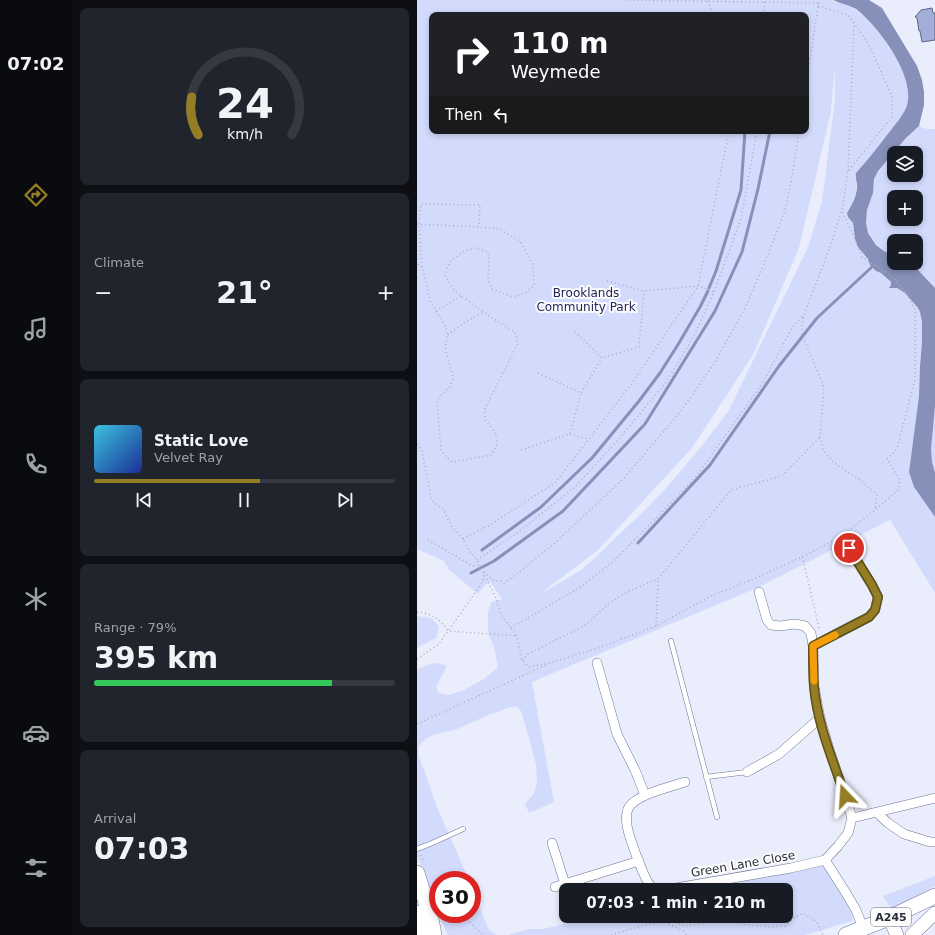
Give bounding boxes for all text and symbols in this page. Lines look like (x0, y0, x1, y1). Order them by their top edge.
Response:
text: 110 m (511, 27, 608, 60)
icon: right (445, 28, 497, 80)
text: 07:02 (7, 53, 65, 74)
text: Weymede (511, 61, 601, 82)
text: 24 (216, 79, 273, 128)
icon: left (490, 104, 512, 126)
text: Then (445, 106, 482, 124)
text: km/h (226, 125, 263, 141)
map controls (887, 146, 923, 270)
button: layers (887, 146, 923, 182)
icon: directions (22, 181, 50, 209)
button: + (887, 190, 923, 226)
button: − (887, 234, 923, 270)
text: Climate (94, 255, 144, 270)
text: 21° (216, 275, 273, 310)
text: − (94, 280, 112, 305)
text: + (377, 280, 395, 305)
park label: Brooklands Community Park (536, 286, 636, 314)
icon: music (22, 315, 50, 343)
text: Static Love (154, 432, 248, 450)
icon: phone (22, 450, 50, 478)
text: Velvet Ray (154, 450, 223, 465)
icon: previous (133, 489, 155, 511)
icon: pause (233, 489, 255, 511)
icon: next (334, 489, 356, 511)
pin (832, 531, 866, 565)
icon: arrive (838, 537, 860, 559)
icon: climate (22, 585, 50, 613)
text: Range · 79% (94, 620, 177, 635)
text: 395 km (94, 640, 218, 675)
icon: car (22, 719, 50, 747)
position arrow (824, 775, 866, 817)
text: Arrival (94, 811, 136, 826)
text: 07:03 (94, 831, 190, 866)
street label: Green Lane Close (690, 848, 796, 880)
icon: filters (22, 854, 50, 882)
speed limit sign: 30 (429, 871, 481, 923)
text: 07:03 · 1 min · 210 m (586, 894, 766, 912)
road number: A245 (871, 908, 911, 926)

